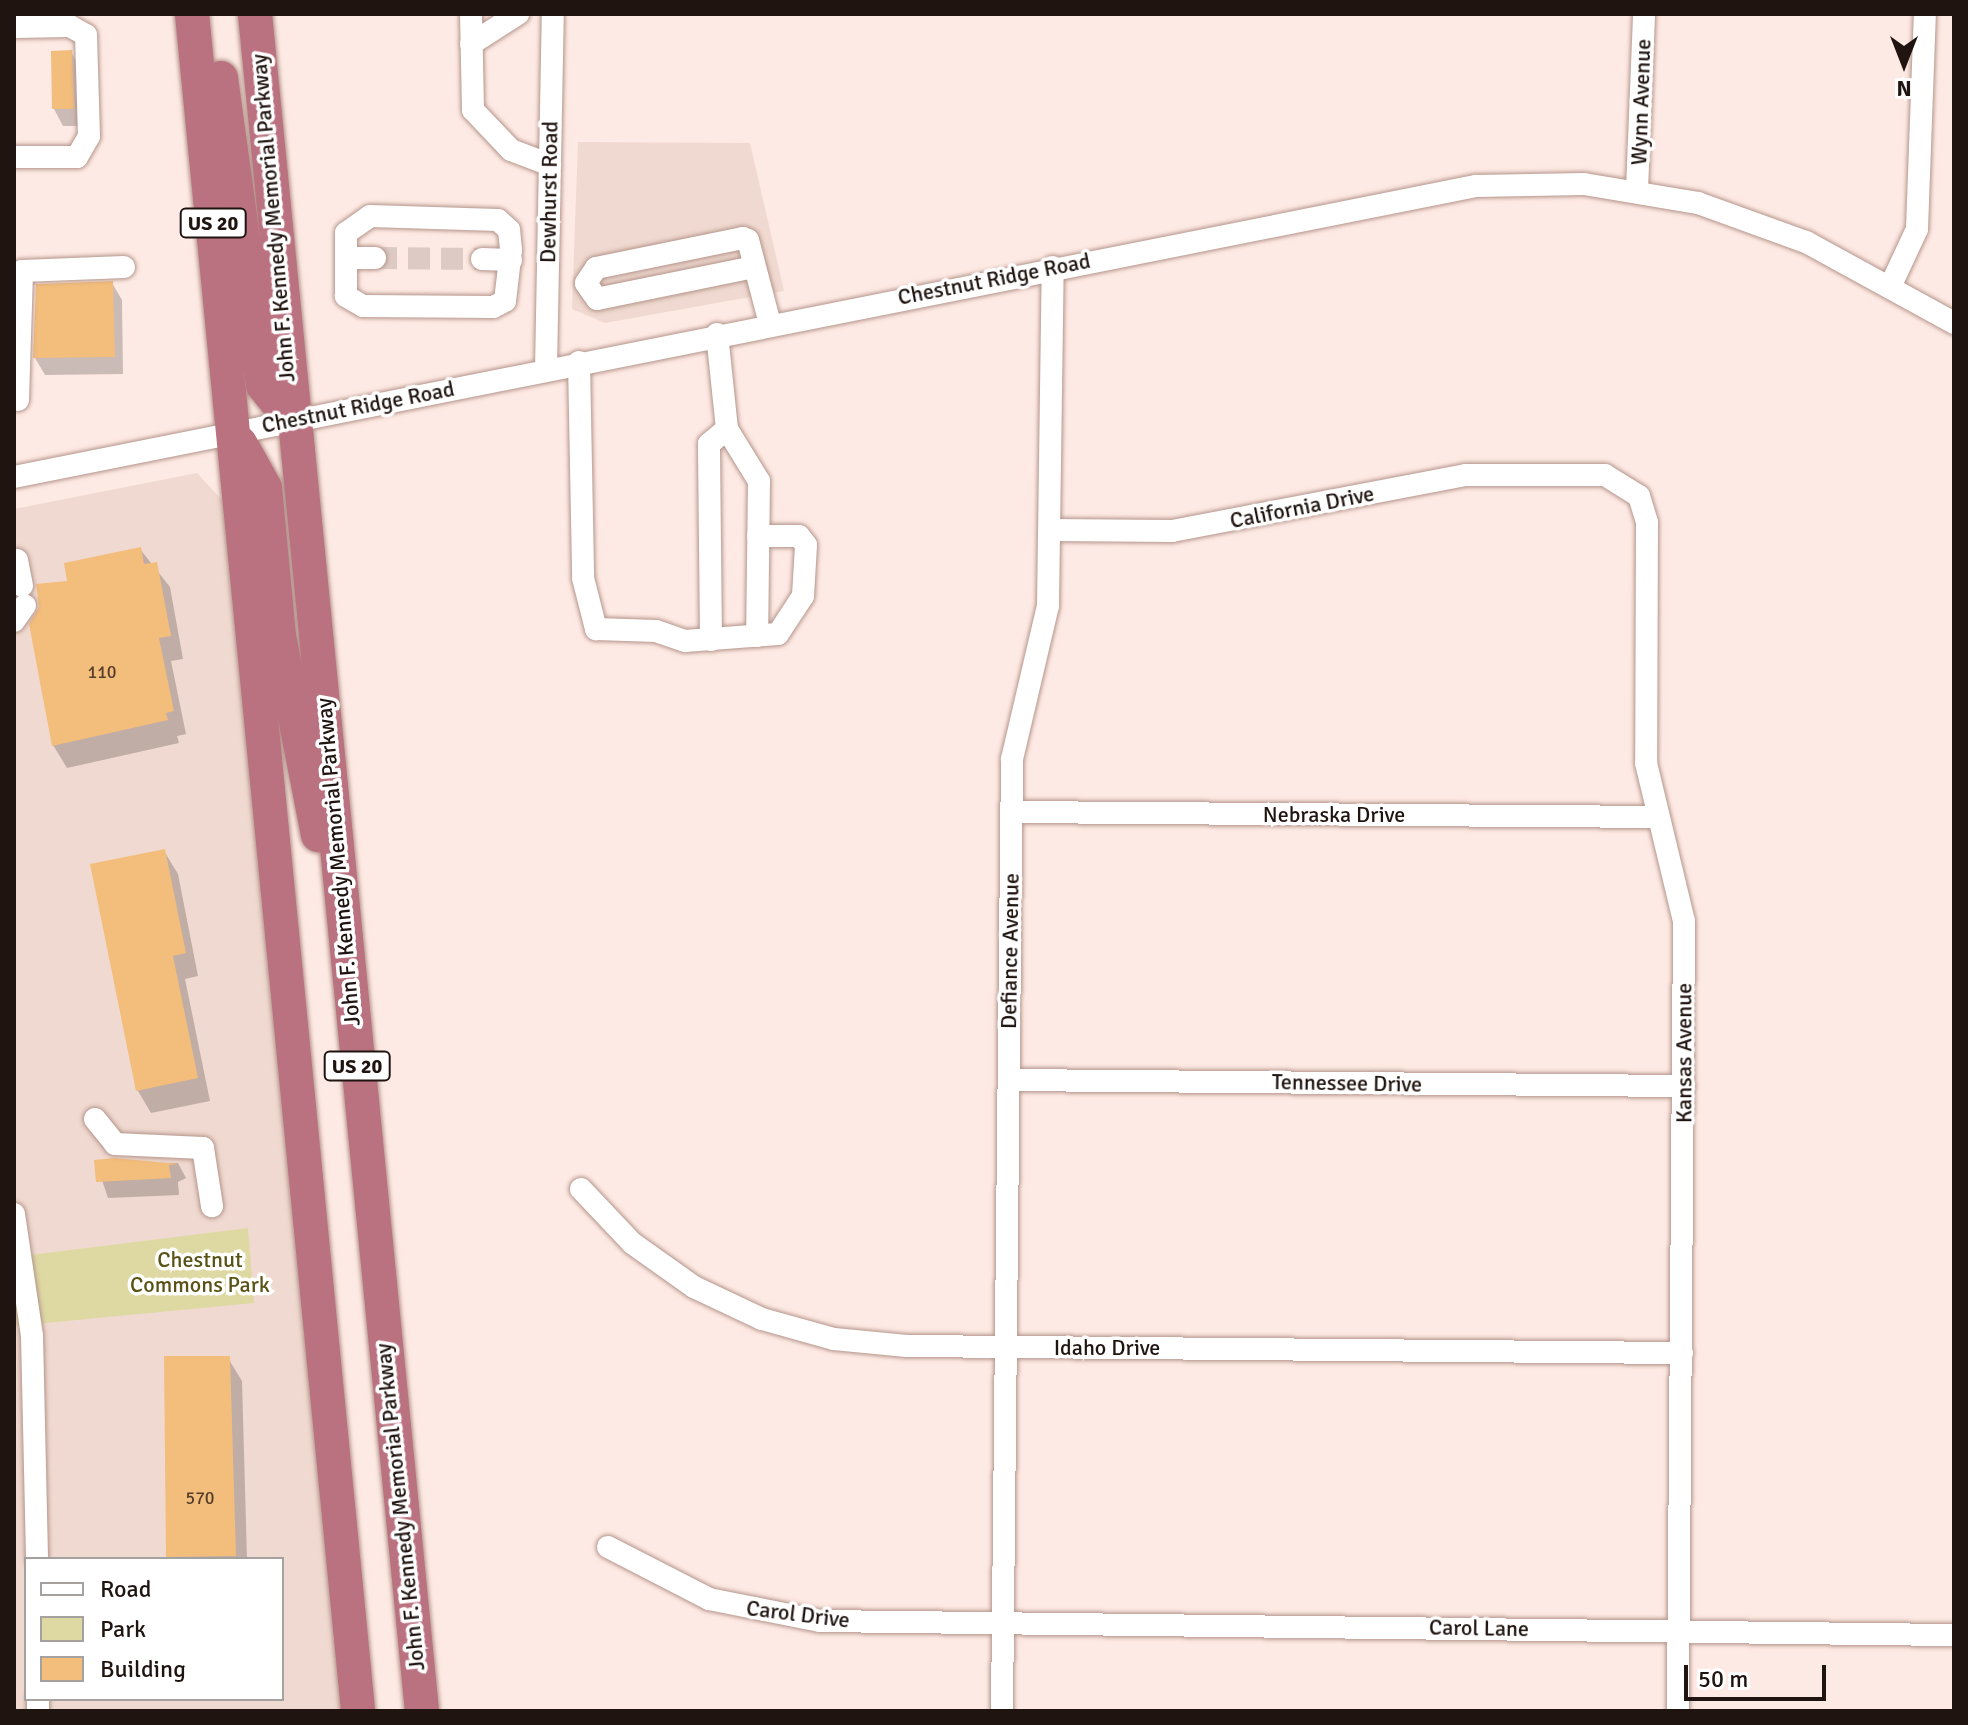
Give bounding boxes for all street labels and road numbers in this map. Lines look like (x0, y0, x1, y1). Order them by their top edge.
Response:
street label: Wynn Avenue (1626, 38, 1656, 166)
street label: John F. Kennedy Memorial Parkway (245, 53, 301, 383)
street label: Dewhurst Road (535, 121, 563, 263)
road number: US 20 (179, 207, 247, 239)
street label: Chestnut Ridge Road (896, 247, 1092, 311)
street label: Chestnut Ridge Road (260, 375, 456, 439)
street label: California Drive (1228, 480, 1376, 534)
street label: John F. Kennedy Memorial Parkway (310, 697, 366, 1027)
street label: Nebraska Drive (1263, 802, 1405, 828)
street label: Defiance Avenue (995, 873, 1025, 1029)
street label: Kansas Avenue (1671, 983, 1697, 1123)
road number: US 20 (323, 1050, 391, 1082)
street label: Tennessee Drive (1272, 1068, 1422, 1098)
street label: Idaho Drive (1054, 1335, 1160, 1361)
street label: John F. Kennedy Memorial Parkway (370, 1342, 430, 1672)
street label: Carol Drive (745, 1595, 851, 1633)
street label: Carol Lane (1429, 1614, 1529, 1642)

